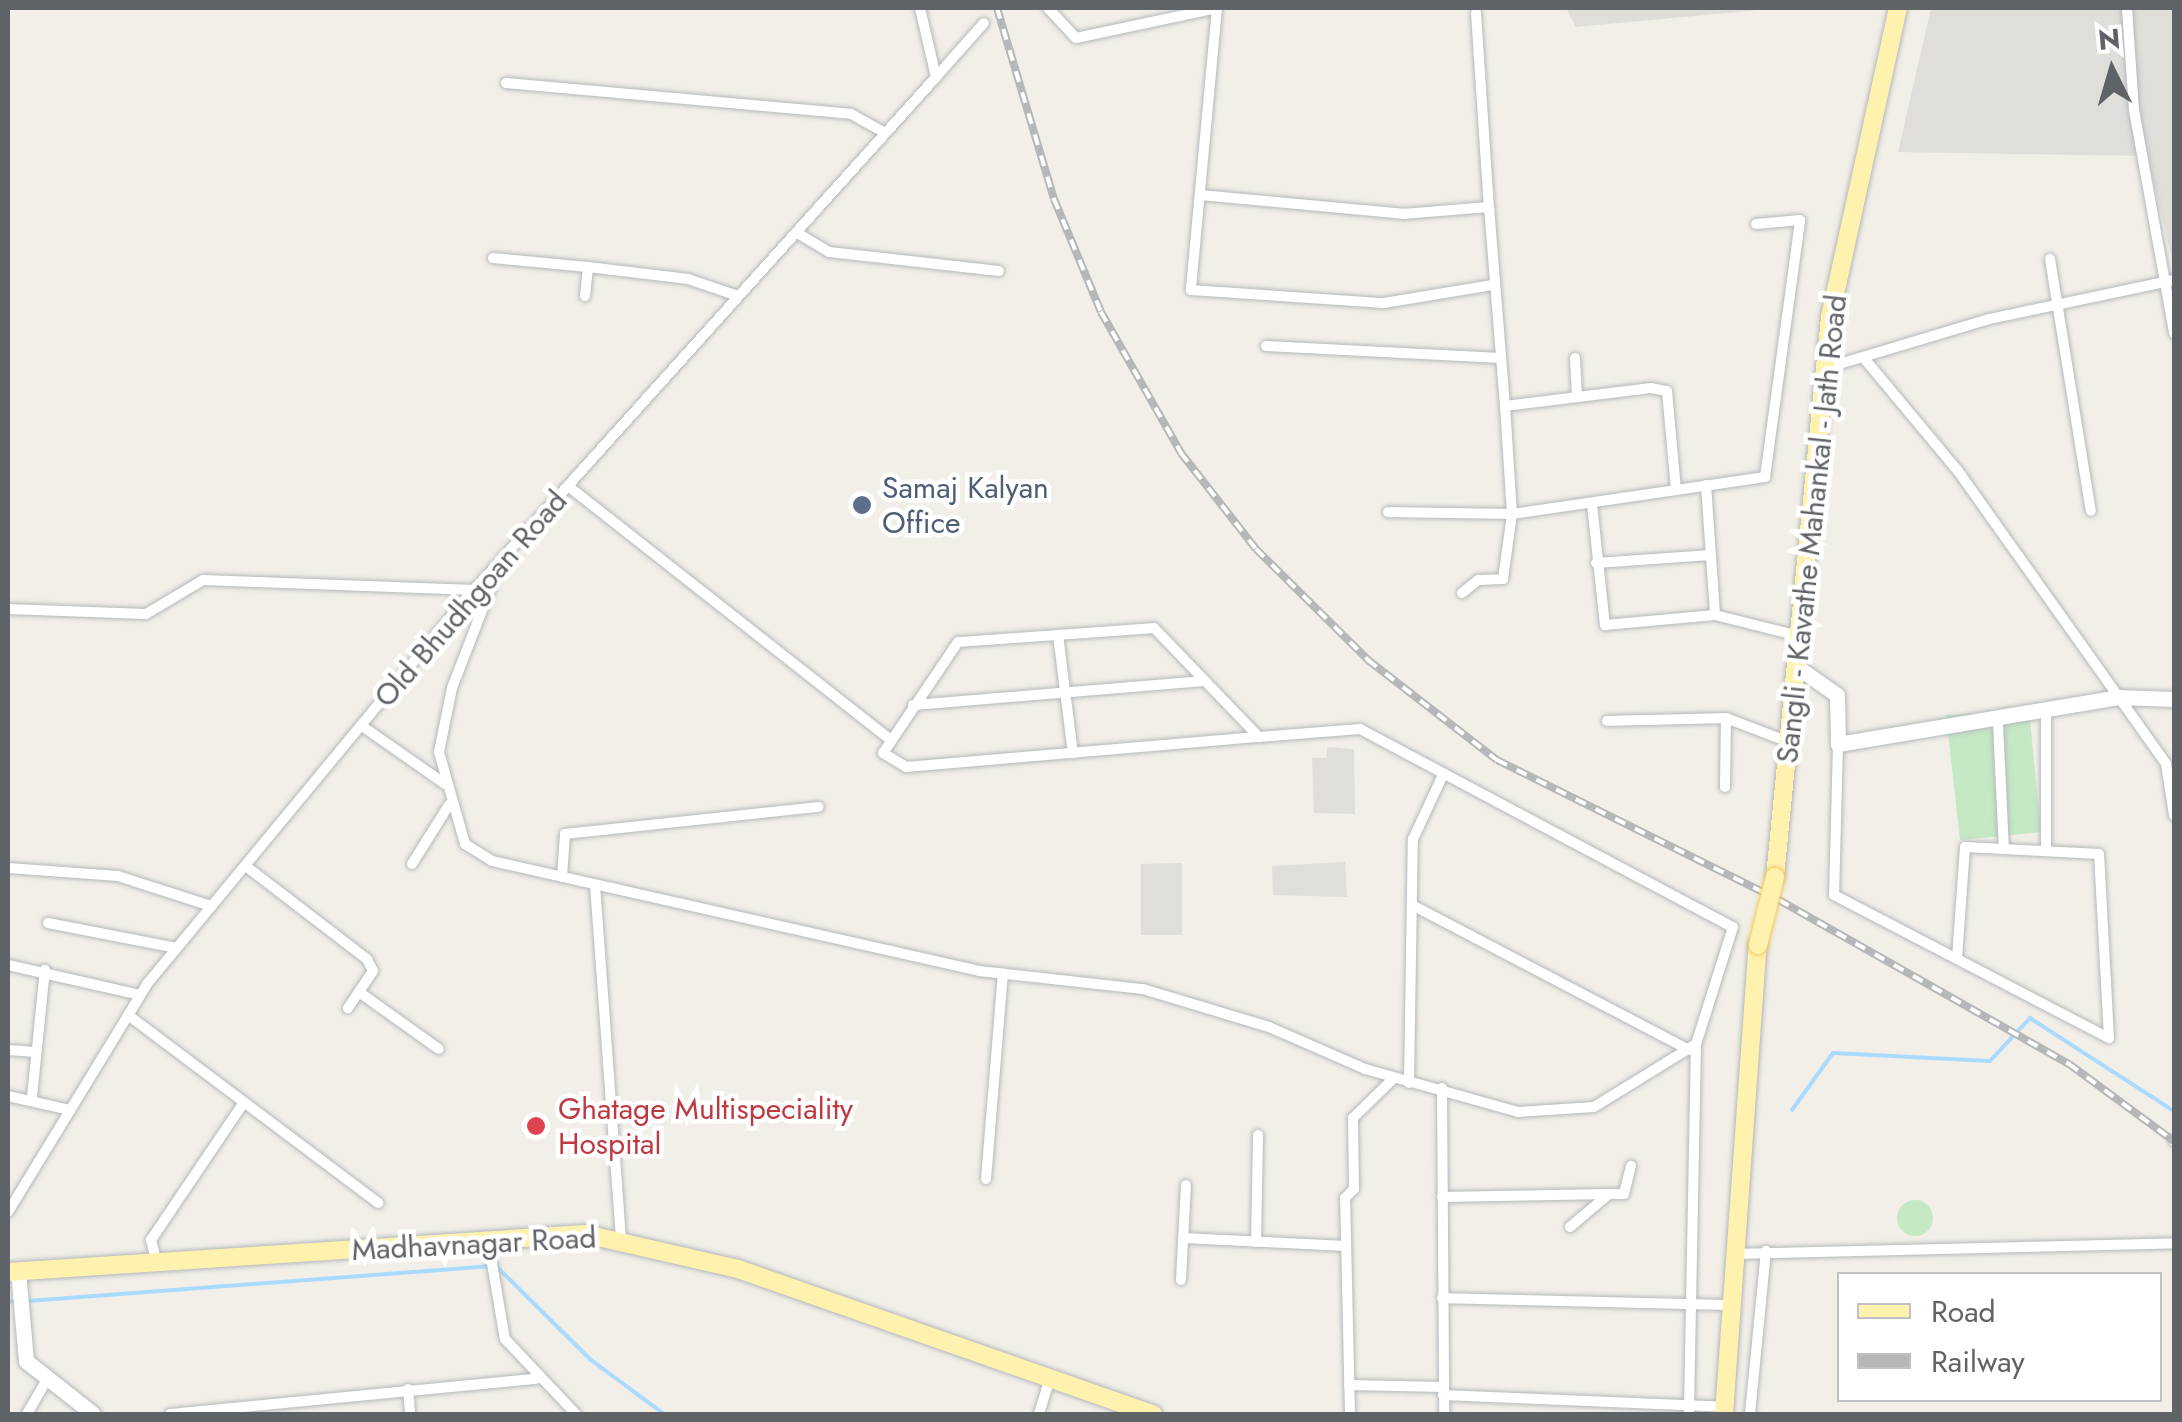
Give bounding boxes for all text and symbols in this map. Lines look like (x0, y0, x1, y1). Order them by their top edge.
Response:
text: N (2096, 18, 2122, 61)
north arrow (2062, 20, 2162, 120)
street label: Sangli - Kavathe Mahankal - Jath Road (1769, 293, 1855, 765)
place label: Samaj Kalyan Office (882, 470, 1049, 540)
street label: Old Bhudhgoan Road (367, 483, 575, 715)
marker: Samaj Kalyan Office (851, 494, 873, 516)
place label: Ghatage Multispeciality Hospital (558, 1091, 853, 1162)
marker: Ghatage Multispeciality Hospital (523, 1113, 549, 1139)
street label: Madhavnagar Road (351, 1220, 597, 1268)
legend (1837, 1272, 2162, 1402)
text: Road (1931, 1290, 1996, 1333)
text: Railway (1931, 1340, 2025, 1383)

